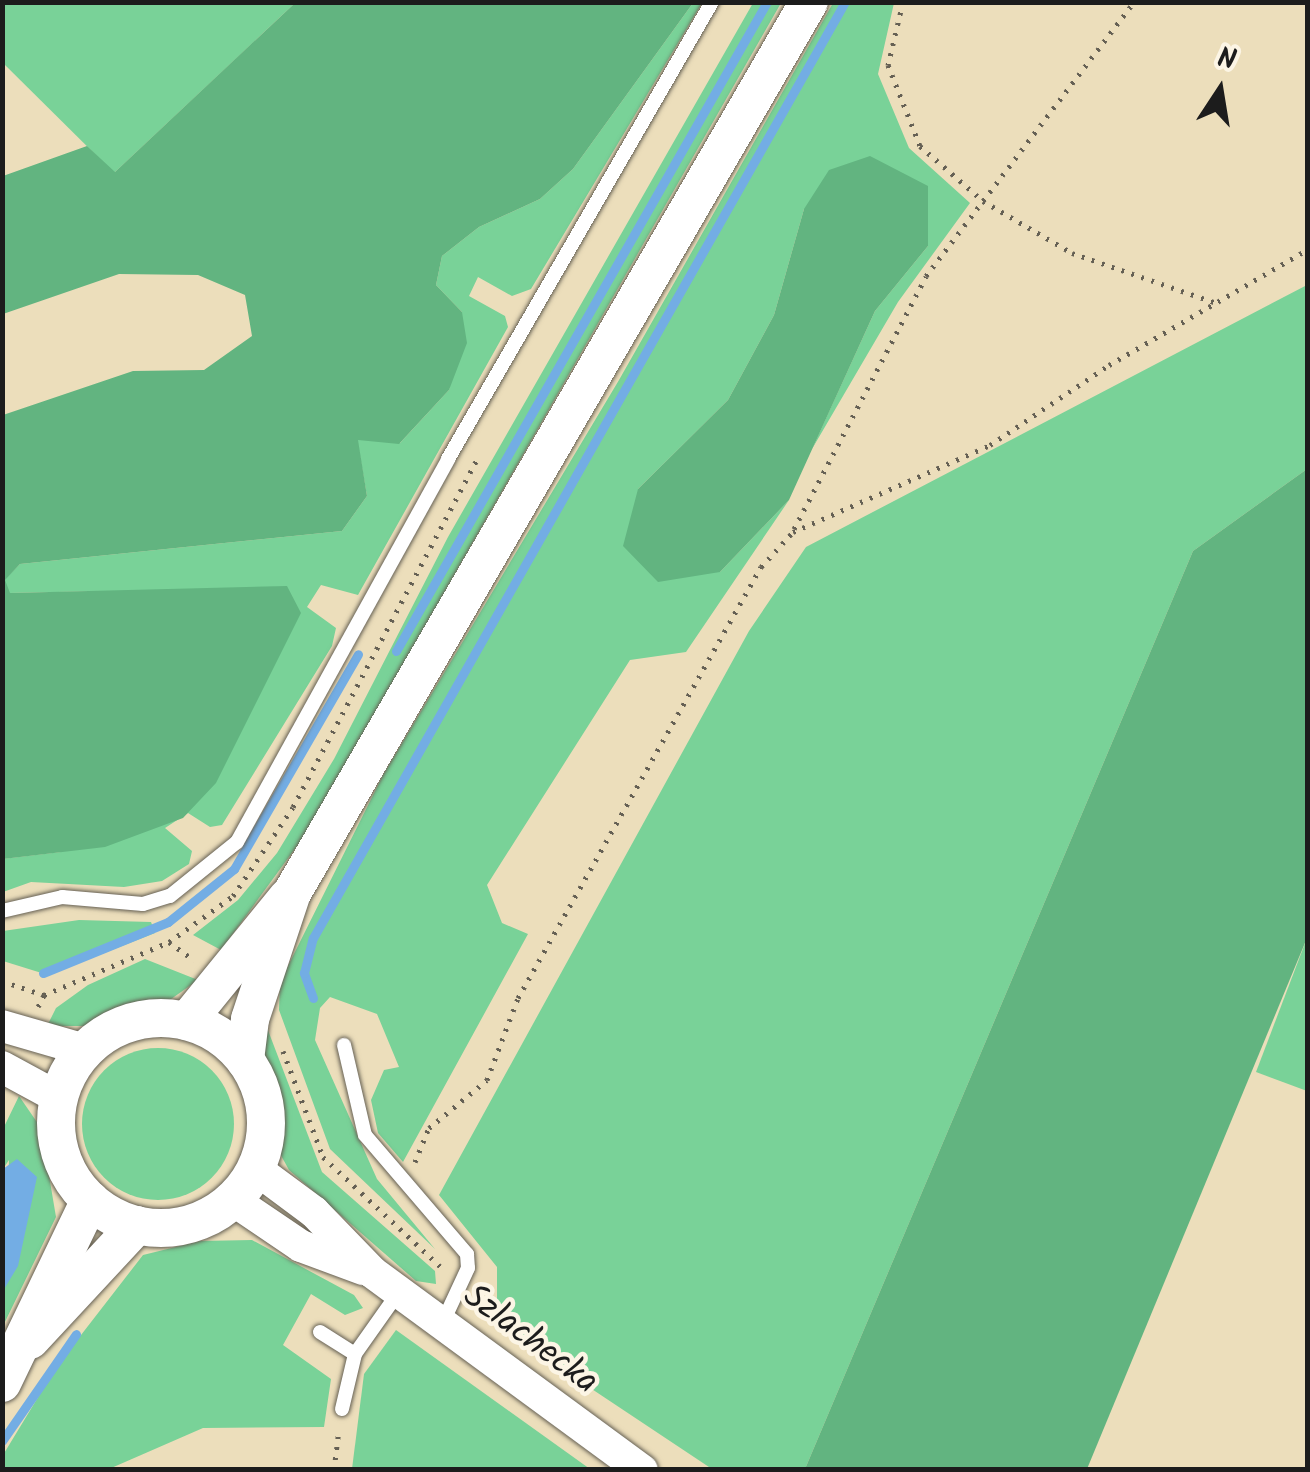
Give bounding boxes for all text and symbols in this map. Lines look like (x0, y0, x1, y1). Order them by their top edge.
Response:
text: N (1213, 36, 1240, 84)
north arrow (1170, 40, 1270, 140)
street label: Szlachecka (454, 1276, 606, 1404)

